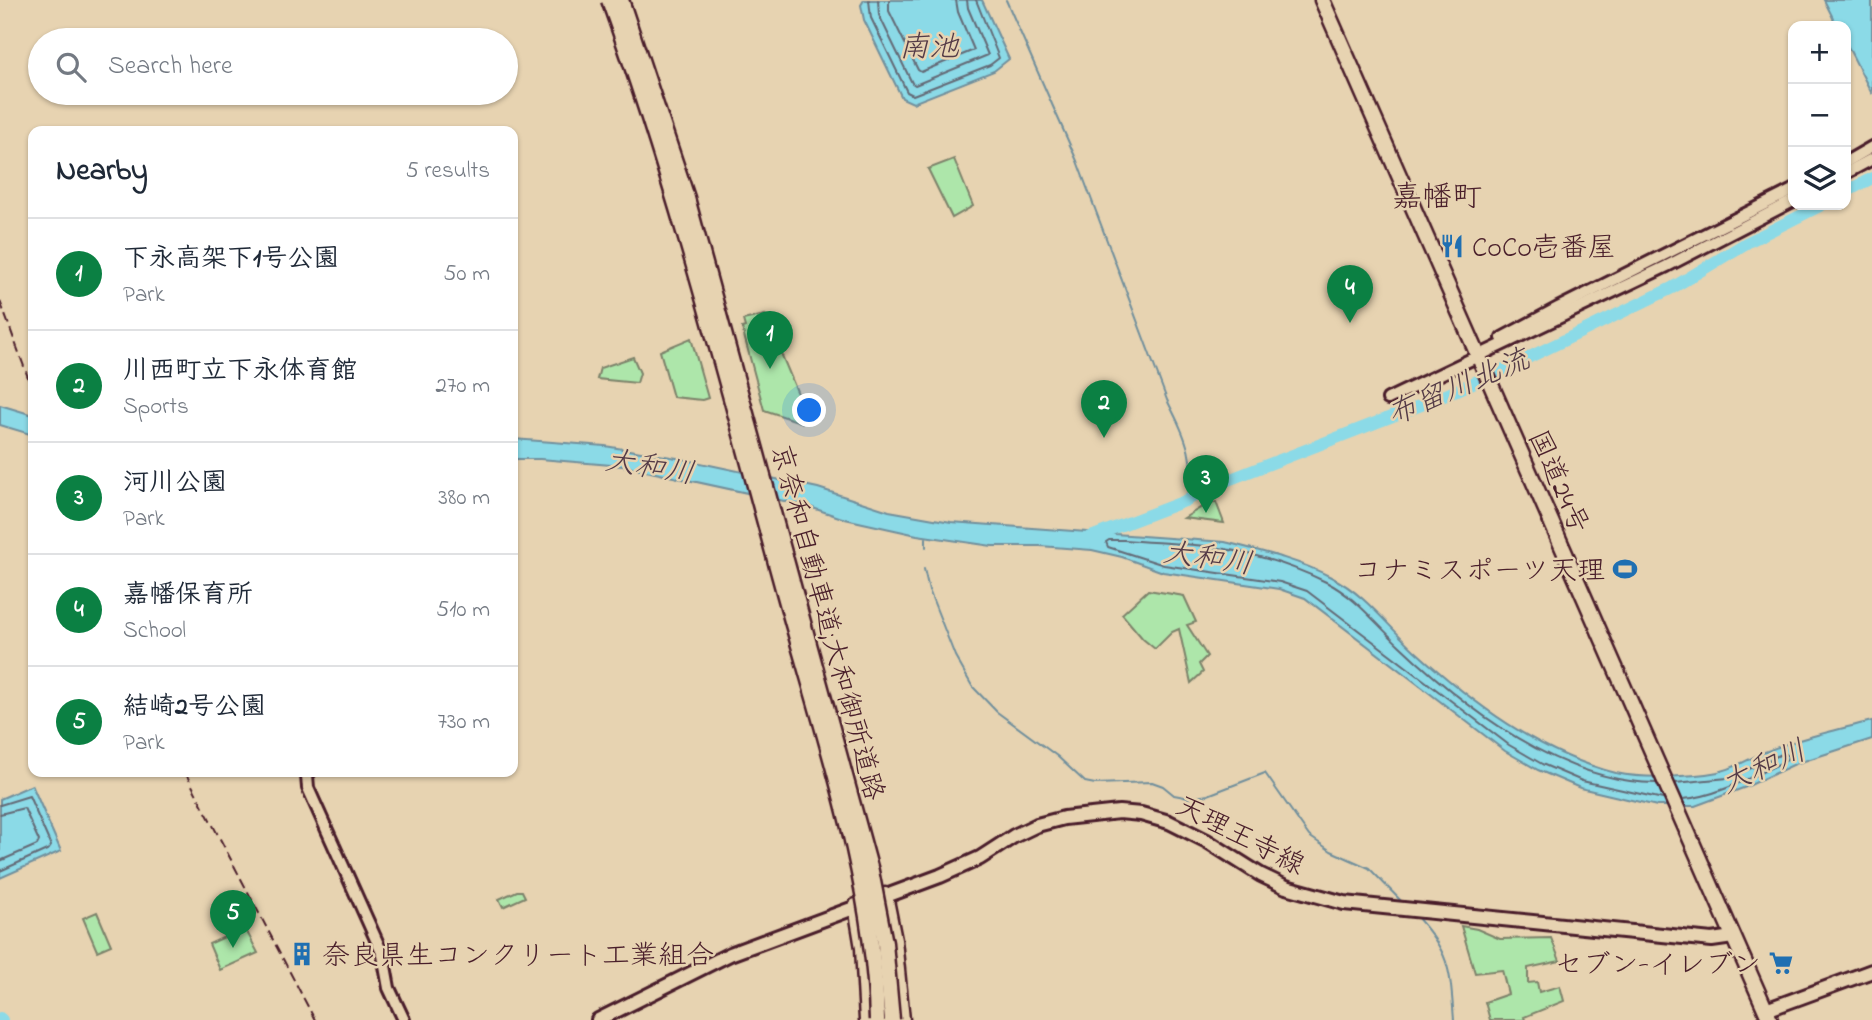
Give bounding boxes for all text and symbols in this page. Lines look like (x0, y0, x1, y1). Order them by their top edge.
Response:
map controls (1788, 21, 1851, 210)
button: + (1788, 21, 1851, 84)
water label: 南池 (899, 27, 960, 71)
search box (28, 28, 518, 105)
icon: search (52, 48, 90, 86)
text: Search here (108, 48, 233, 86)
button: − (1788, 84, 1851, 147)
button: layers (1788, 147, 1851, 210)
text: Nearby (56, 150, 148, 194)
text: 5 results (406, 155, 490, 188)
district label: 嘉幡町 (1392, 177, 1482, 221)
place label: CoCo壱番屋 (1472, 229, 1616, 270)
restaurant icon: CoCo壱番屋 (1438, 232, 1466, 260)
text: 下永高架下1号公園 (123, 241, 339, 279)
text: 1 (75, 258, 83, 291)
text: 50 m (443, 258, 490, 291)
pin: 4 (1327, 265, 1373, 323)
text: Park (123, 279, 165, 312)
pin: 1 (747, 311, 793, 369)
water label: 布留川北流 (1382, 338, 1539, 438)
text: 川西町立下永体育館 (123, 353, 357, 391)
text: 2 (73, 370, 85, 403)
text: 270 m (436, 370, 490, 403)
pin: 2 (1081, 380, 1127, 438)
text: Sports (123, 391, 189, 424)
your location (792, 393, 826, 427)
street label: 国道24号 (1516, 424, 1598, 541)
water label: 大和川 (602, 440, 697, 498)
street label: 京奈和自動車道;大和御所道路 (758, 440, 893, 806)
pin: 3 (1183, 455, 1229, 513)
text: 河川公園 (123, 465, 227, 503)
text: 3 (74, 482, 84, 515)
text: 380 m (438, 482, 490, 515)
text: Park (123, 503, 165, 536)
water label: 大和川 (1160, 532, 1255, 588)
place label: コナミスポーツ天理 (1354, 552, 1605, 593)
sports icon: コナミスポーツ天理 (1611, 555, 1639, 583)
text: 嘉幡保育所 (123, 577, 253, 615)
text: 4 (74, 594, 84, 627)
text: 510 m (436, 594, 490, 627)
text: School (123, 615, 186, 648)
text: 結崎2号公園 (123, 689, 266, 727)
text: 5 (72, 706, 86, 739)
text: 730 m (437, 706, 490, 739)
text: Park (123, 727, 165, 760)
water label: 大和川 (1714, 730, 1814, 807)
street label: 天理王寺線 (1168, 787, 1311, 887)
pin: 5 (210, 890, 256, 948)
place label: 奈良県生コンクリート工業組合 (322, 937, 714, 978)
building icon: 奈良県生コンクリート工業組合 (288, 940, 316, 968)
place label: セブン-イレブン (1554, 946, 1761, 987)
supermarket icon: セブン-イレブン (1767, 949, 1795, 977)

